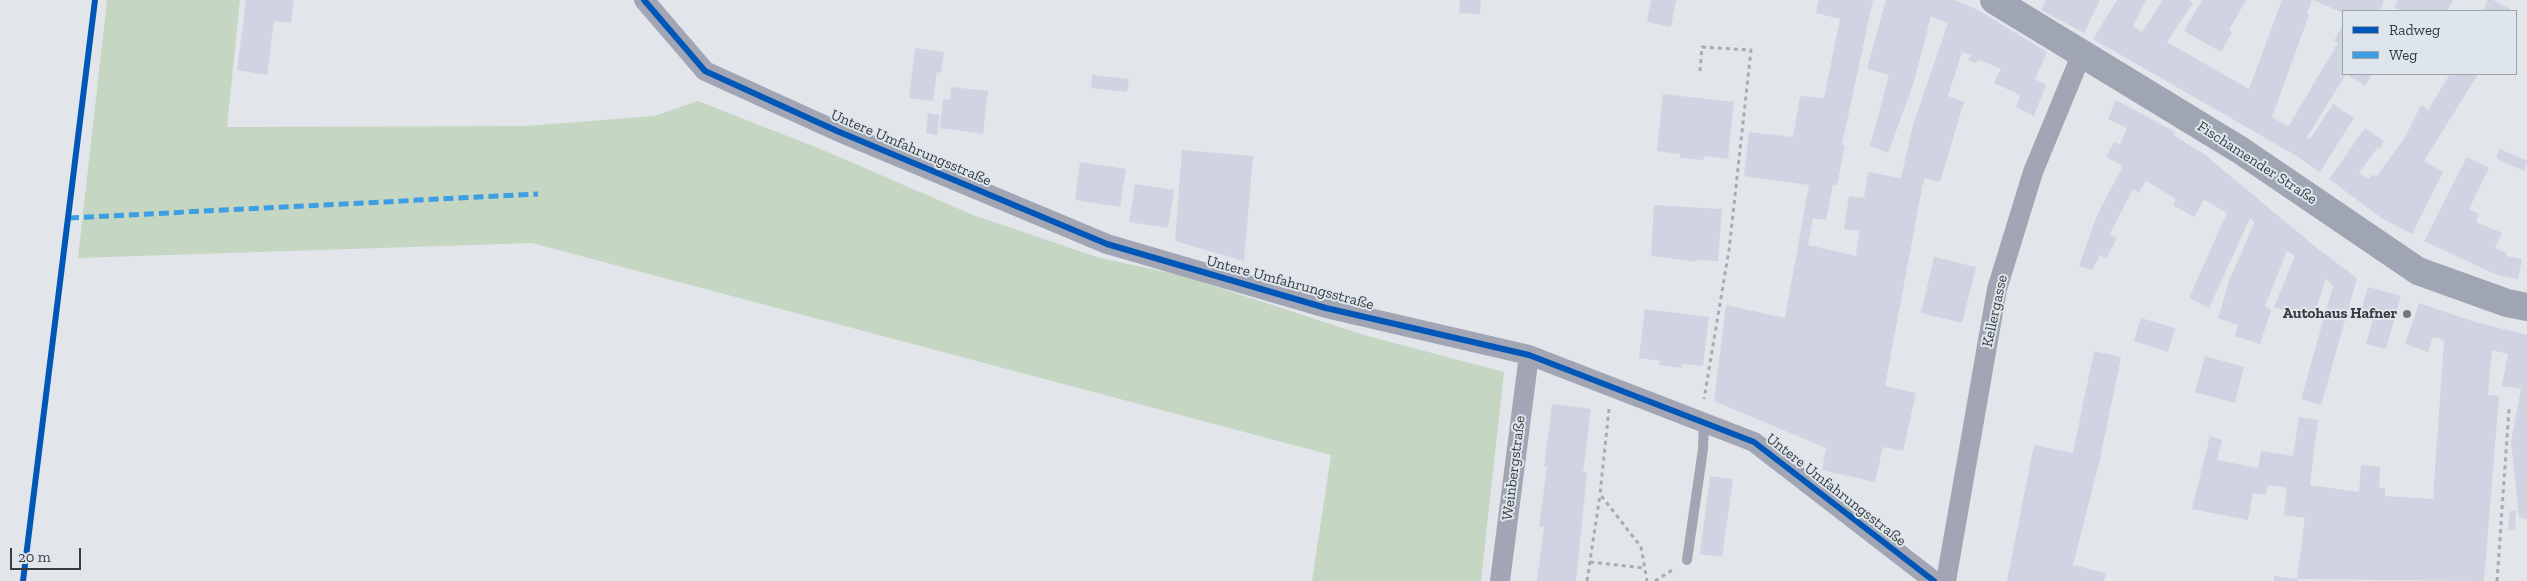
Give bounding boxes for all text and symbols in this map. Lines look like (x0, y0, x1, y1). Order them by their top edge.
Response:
legend (2342, 10, 2517, 75)
text: Radweg (2389, 21, 2440, 39)
text: Weg (2389, 46, 2418, 64)
street label: Untere Umfahrungsstraße (828, 106, 994, 190)
street label: Fischamender Straße (2194, 118, 2320, 208)
street label: Untere Umfahrungsstraße (1204, 252, 1376, 314)
street label: Kellergasse (1979, 273, 2011, 349)
place label: Autohaus Hafner (2283, 305, 2397, 323)
marker: Autohaus Hafner (2401, 308, 2413, 320)
street label: Weinbergstraße (1499, 415, 1529, 521)
street label: Untere Umfahrungsstraße (1762, 430, 1910, 550)
scale bar (12, 538, 84, 570)
text: 20 m (18, 548, 51, 566)

